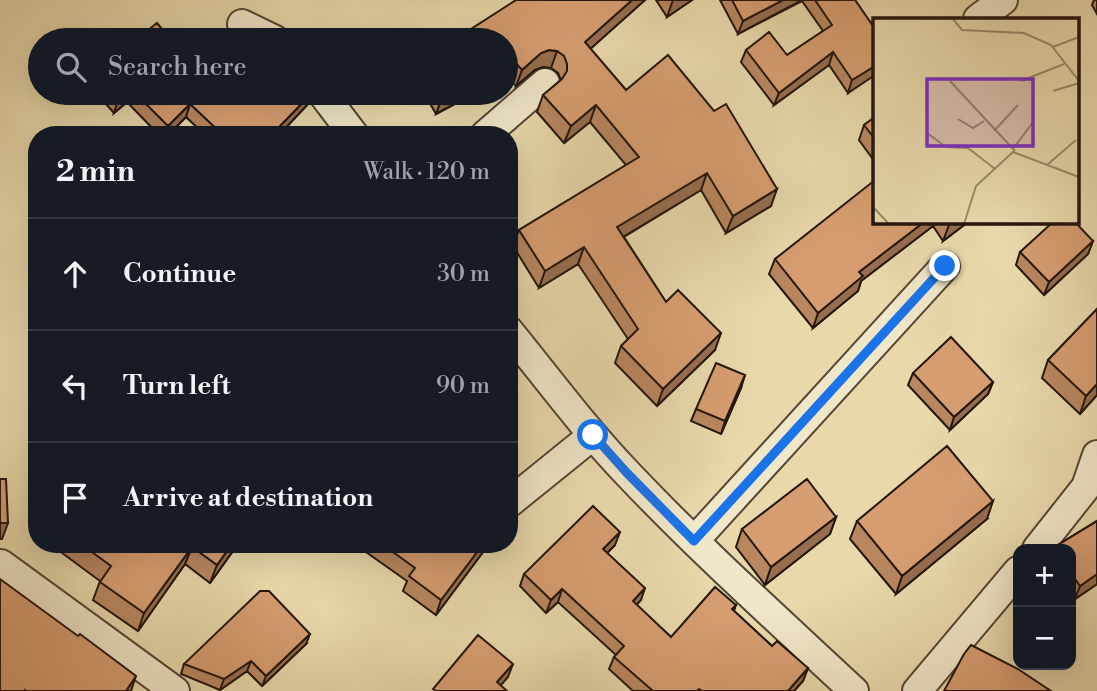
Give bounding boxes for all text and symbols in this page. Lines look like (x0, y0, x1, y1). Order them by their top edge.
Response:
inset map (873, 18, 1080, 224)
search box (28, 28, 518, 105)
icon: search (52, 48, 90, 86)
text: Search here (108, 51, 247, 83)
text: 2 min (56, 153, 135, 191)
text: Walk · 120 m (363, 158, 490, 186)
route end (929, 250, 960, 281)
icon: ahead (56, 255, 94, 293)
text: Continue (123, 258, 236, 290)
text: 30 m (437, 260, 490, 288)
icon: left (56, 367, 94, 405)
text: Turn left (123, 370, 231, 402)
text: 90 m (436, 372, 490, 400)
route start (577, 419, 608, 450)
icon: arrive (56, 479, 94, 517)
text: Arrive at destination (123, 482, 373, 514)
map controls (1013, 544, 1076, 670)
button: + (1013, 544, 1076, 607)
button: − (1013, 607, 1076, 670)

